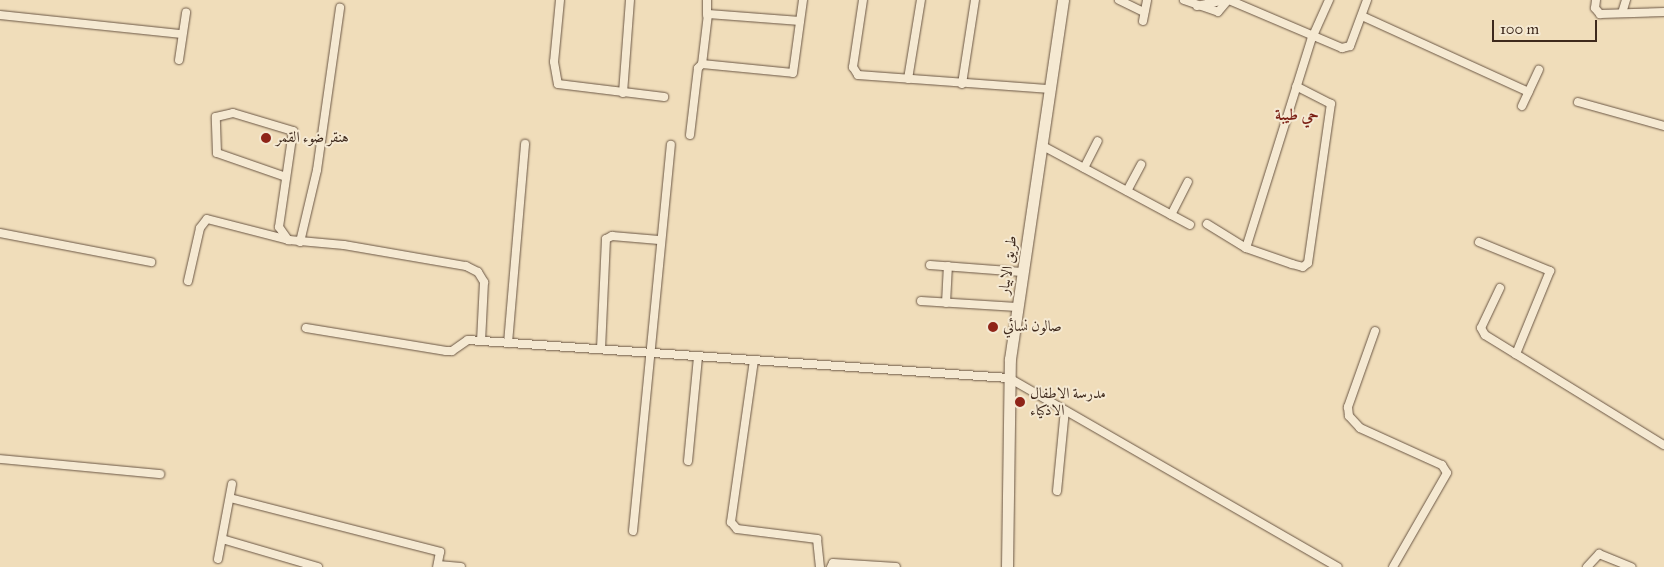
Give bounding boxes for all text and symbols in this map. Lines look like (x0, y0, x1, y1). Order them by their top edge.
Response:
scale bar (1494, 10, 1599, 42)
text: 100 m (1500, 20, 1539, 38)
district label: حي طيبة (1275, 105, 1319, 125)
place label: هنقر ضوء القمر (276, 129, 349, 147)
marker: هنقر ضوء القمر (260, 132, 272, 144)
street label: طريق الابيار (995, 234, 1021, 296)
place label: صالون نسائي (1003, 318, 1062, 336)
marker: صالون نسائي (987, 321, 999, 333)
place label: مدرسة الاطفال الاذكياء (1030, 384, 1106, 419)
marker: مدرسة الاطفال الاذكياء (1014, 396, 1026, 408)

